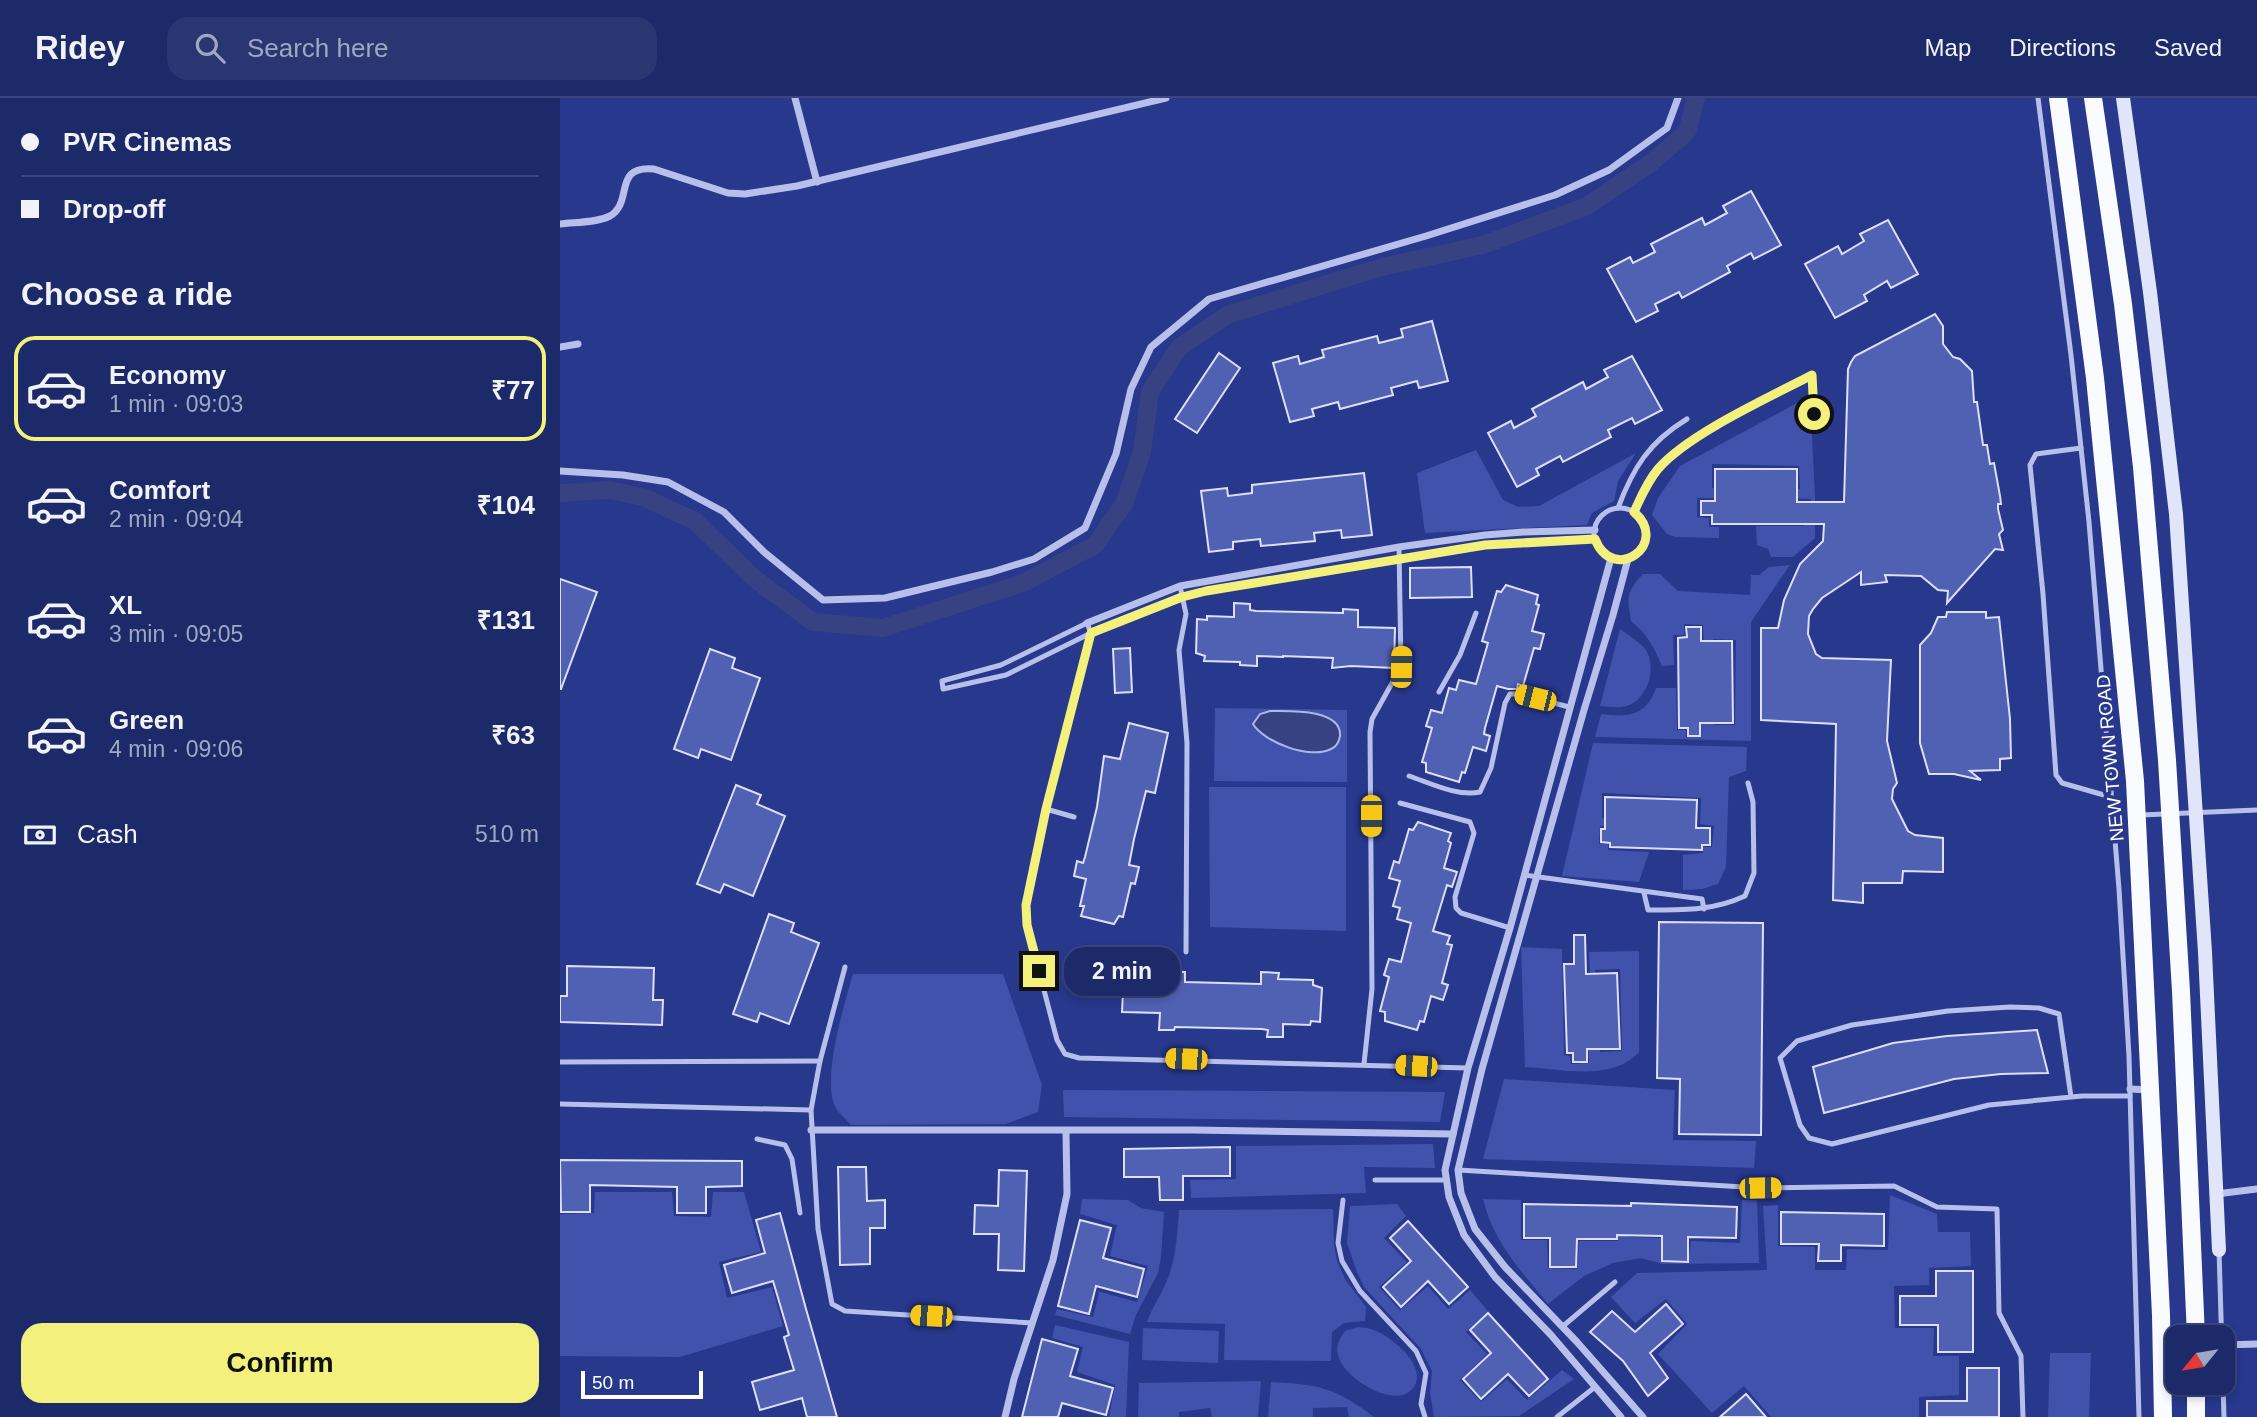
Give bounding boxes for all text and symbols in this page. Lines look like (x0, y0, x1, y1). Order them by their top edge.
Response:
search box (167, 17, 657, 80)
text: Ridey (35, 29, 125, 66)
icon: search (191, 29, 229, 67)
text: Search here (247, 33, 389, 63)
text: Map (1925, 34, 1971, 61)
text: Directions (2009, 34, 2116, 61)
text: Saved (2154, 34, 2222, 61)
text: PVR Cinemas (63, 127, 232, 157)
text: Drop-off (63, 194, 166, 224)
text: Choose a ride (21, 276, 233, 312)
icon: car (25, 357, 88, 420)
text: Economy (109, 360, 226, 390)
text: ₹77 (491, 375, 535, 405)
text: 1 min · 09:03 (109, 391, 243, 417)
route start (1798, 398, 1830, 430)
icon: car (25, 472, 88, 535)
text: Comfort (109, 475, 210, 505)
text: ₹104 (477, 490, 535, 520)
text: 2 min · 09:04 (109, 506, 243, 532)
icon: car (25, 587, 88, 650)
text: XL (109, 590, 142, 620)
text: ₹131 (477, 605, 535, 635)
text: 3 min · 09:05 (109, 621, 243, 647)
car (1391, 646, 1412, 688)
street label: NEW TOWN ROAD (2092, 674, 2128, 842)
car (1513, 683, 1558, 713)
icon: car (25, 702, 88, 765)
text: Green (109, 705, 184, 735)
text: ₹63 (491, 720, 535, 750)
text: 4 min · 09:06 (109, 736, 243, 762)
car (1361, 795, 1382, 837)
icon: cash (21, 816, 59, 854)
text: Cash (77, 819, 138, 849)
text: 510 m (475, 821, 539, 847)
callout: 2 min (1064, 946, 1179, 996)
route end (1023, 955, 1055, 987)
text: 2 min (1092, 958, 1152, 984)
car (1165, 1048, 1208, 1070)
car (1395, 1054, 1438, 1078)
car (1739, 1177, 1782, 1199)
car (910, 1304, 953, 1328)
button: Confirm (21, 1323, 539, 1403)
north arrow (2165, 1325, 2235, 1395)
map controls (2165, 1325, 2235, 1395)
scale bar (581, 1368, 704, 1400)
text: 50 m (592, 1372, 634, 1393)

